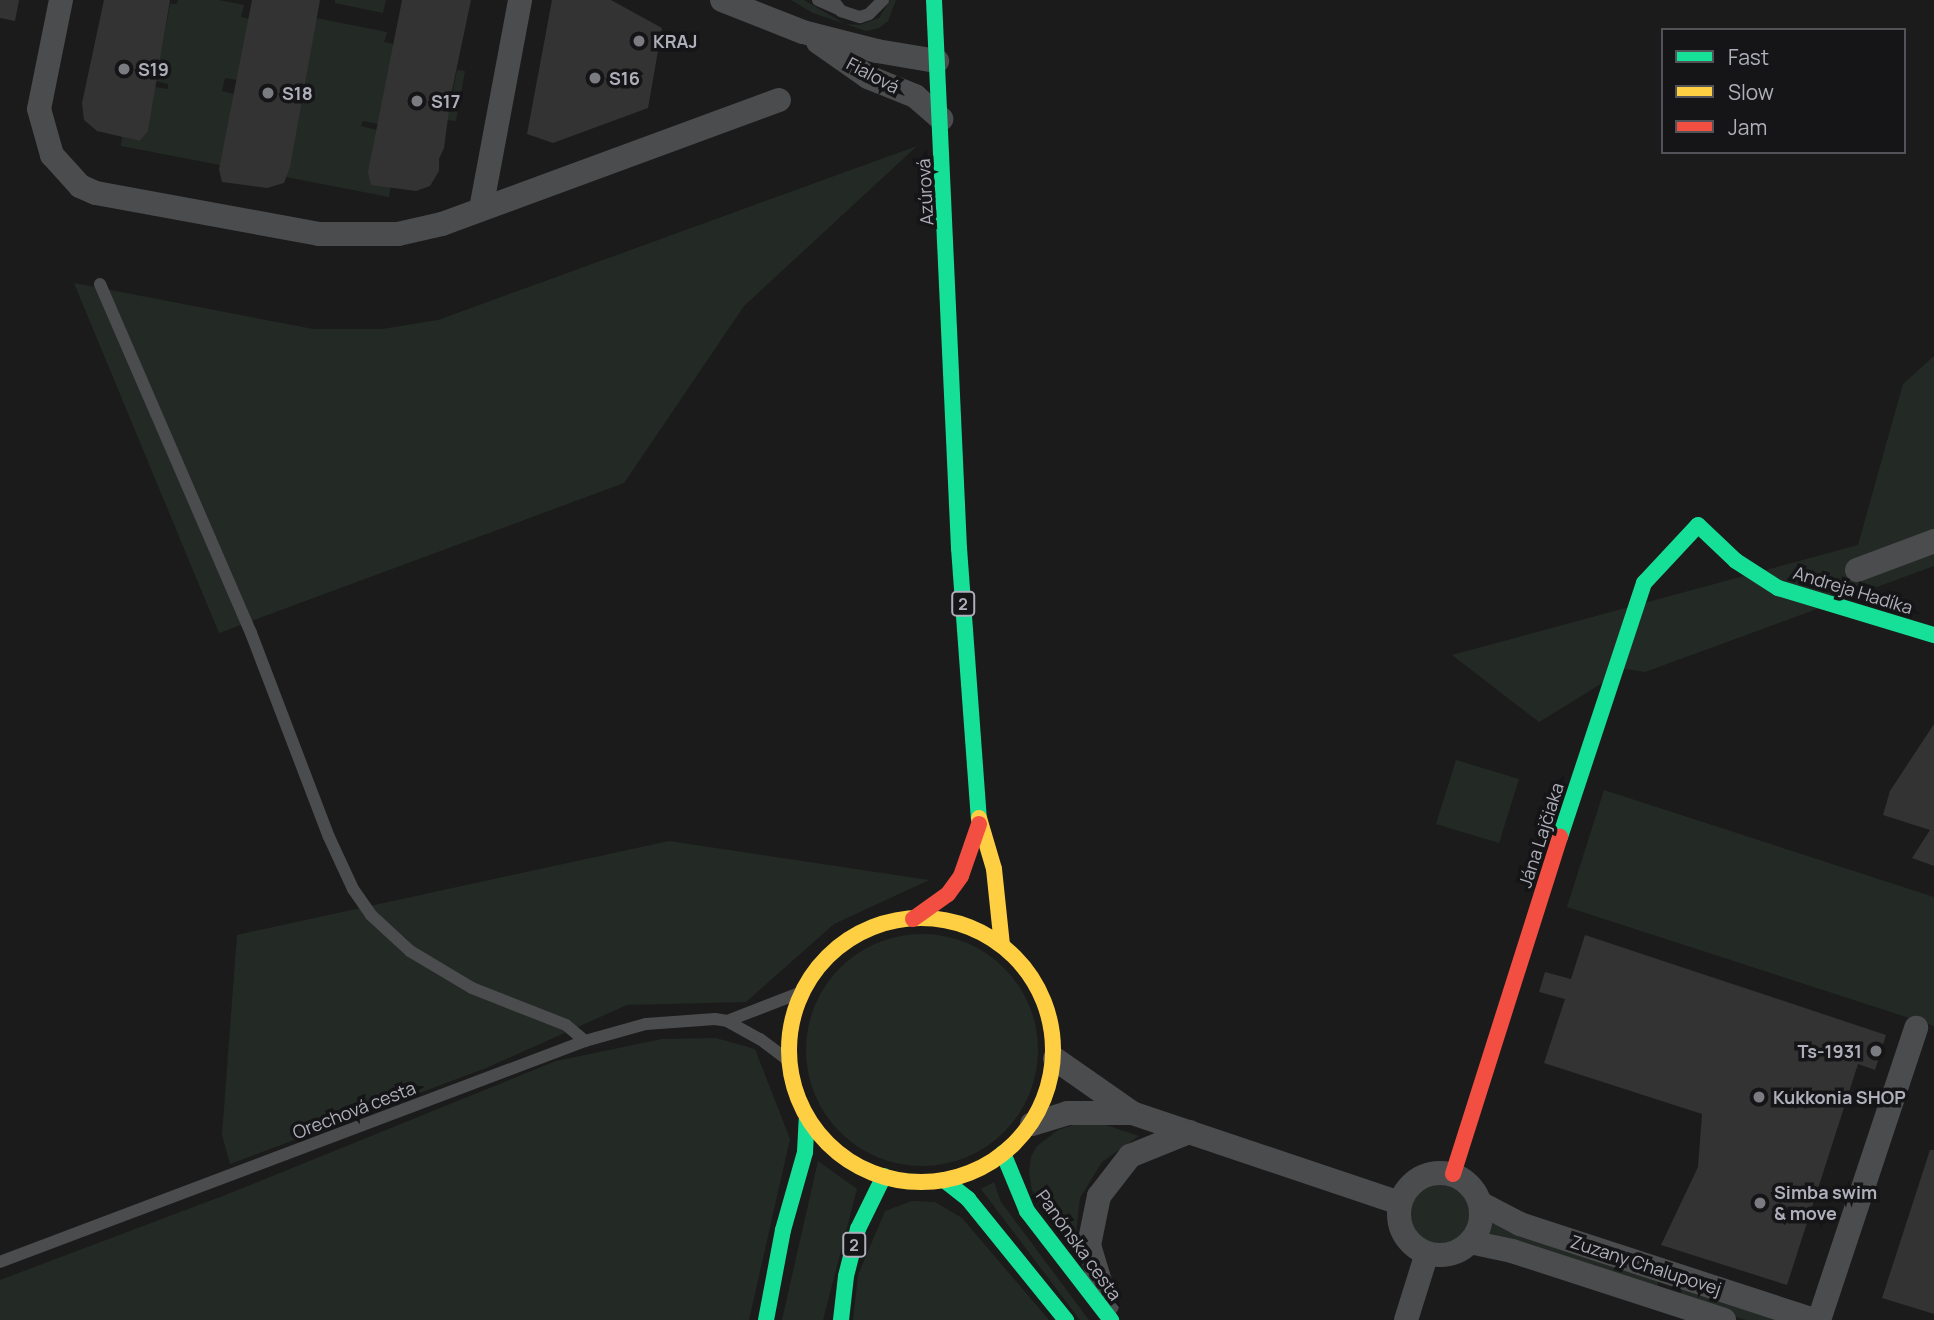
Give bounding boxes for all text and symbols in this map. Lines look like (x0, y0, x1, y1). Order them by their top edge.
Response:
legend (1661, 28, 1906, 154)
place label: KRAJ (653, 30, 698, 52)
marker: KRAJ (631, 33, 647, 49)
text: Fast (1728, 43, 1769, 71)
street label: Fialová (843, 52, 903, 98)
place label: S19 (138, 58, 169, 80)
marker: S19 (116, 61, 132, 77)
place label: S16 (609, 67, 640, 89)
marker: S16 (587, 70, 603, 86)
text: Slow (1728, 78, 1774, 106)
place label: S18 (282, 82, 313, 104)
marker: S18 (260, 85, 276, 101)
place label: S17 (431, 90, 460, 112)
marker: S17 (409, 93, 425, 109)
text: Jam (1728, 113, 1767, 141)
street label: Azúrová (912, 158, 938, 226)
street label: Andreja Hadíka (1791, 562, 1915, 618)
road number: 2 (951, 592, 975, 617)
street label: Jána Lajčiaka (1514, 780, 1568, 890)
place label: Ts-1931 (1797, 1040, 1862, 1062)
marker: Ts-1931 (1868, 1043, 1884, 1059)
street label: Orechová cesta (290, 1077, 418, 1143)
place label: Kukkonia SHOP (1773, 1086, 1906, 1108)
marker: Kukkonia SHOP (1751, 1089, 1767, 1105)
place label: Simba swim & move (1774, 1182, 1877, 1224)
street label: Panónska cesta (1032, 1186, 1126, 1304)
marker: Simba swim & move (1752, 1195, 1768, 1211)
street label: Zuzany Chalupovej (1568, 1230, 1724, 1300)
road number: 2 (842, 1232, 866, 1258)

